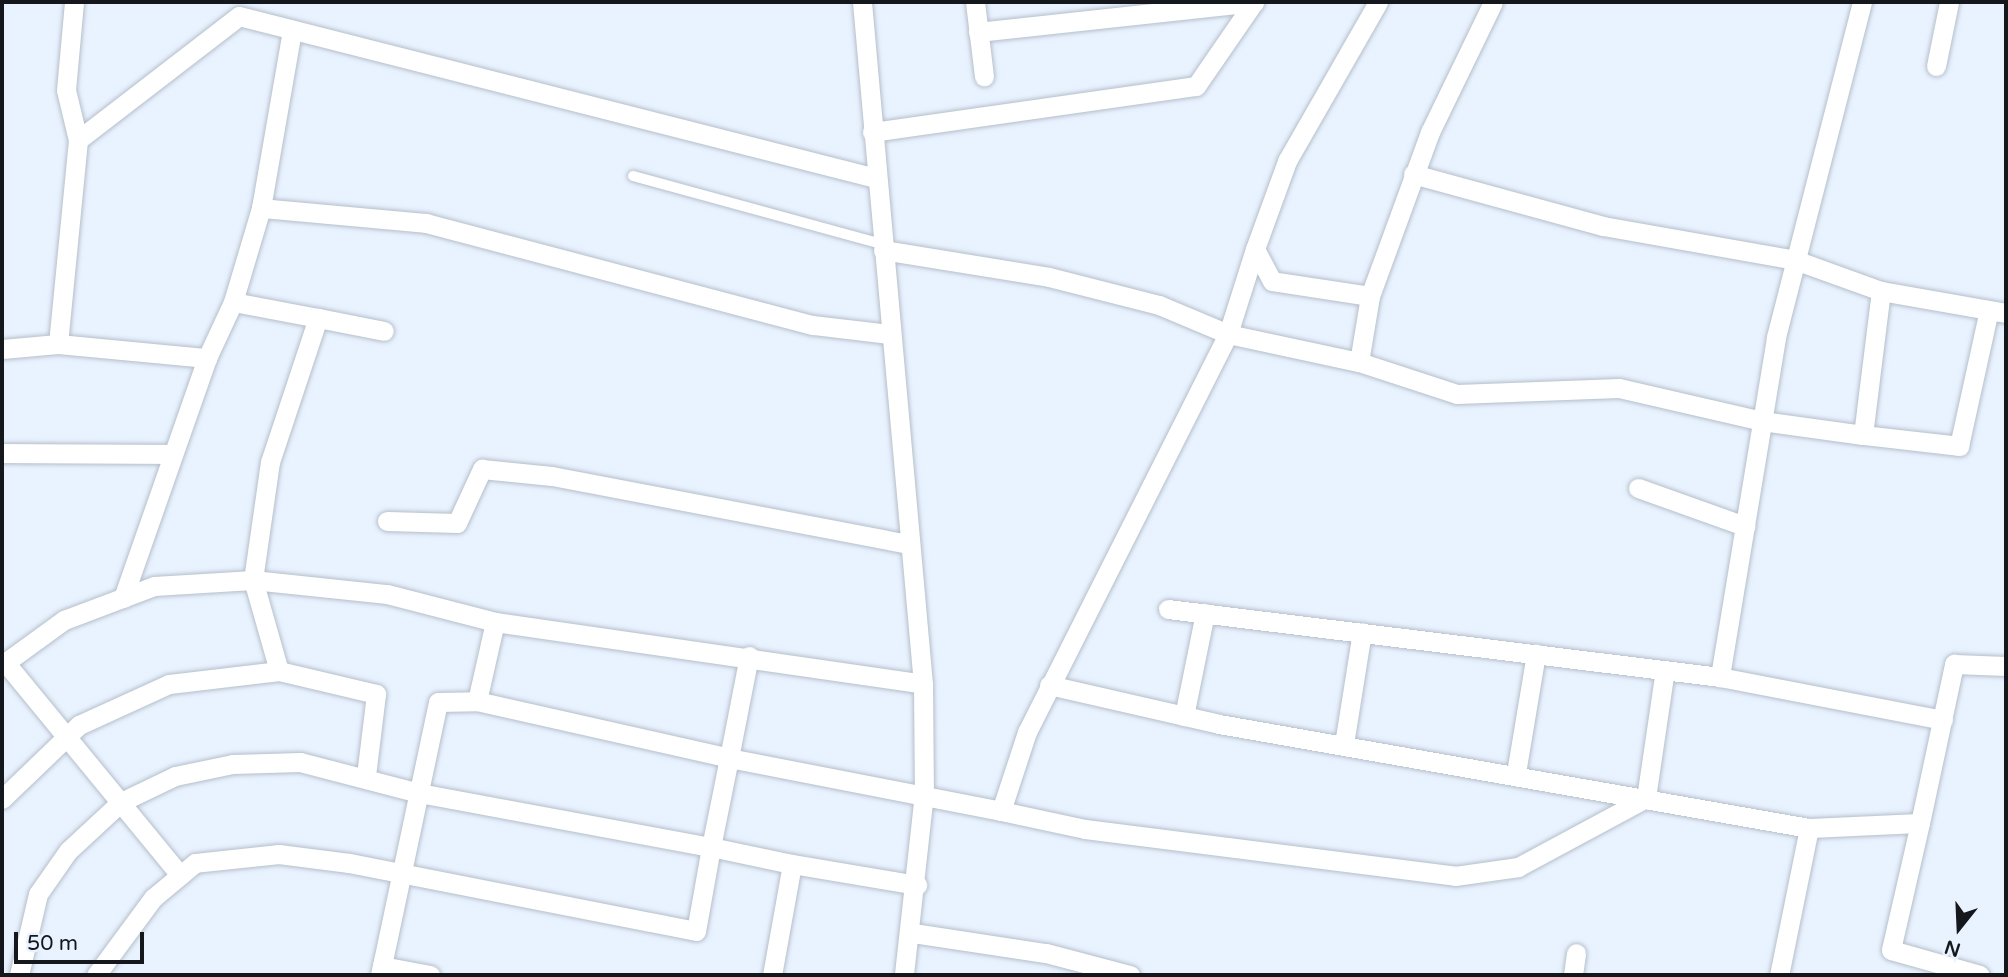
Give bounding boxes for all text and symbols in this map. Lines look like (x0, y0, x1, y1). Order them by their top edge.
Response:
north arrow (1924, 893, 1994, 963)
scale bar (18, 918, 147, 962)
text: 50 m (27, 931, 78, 956)
text: N (1942, 935, 1963, 961)

